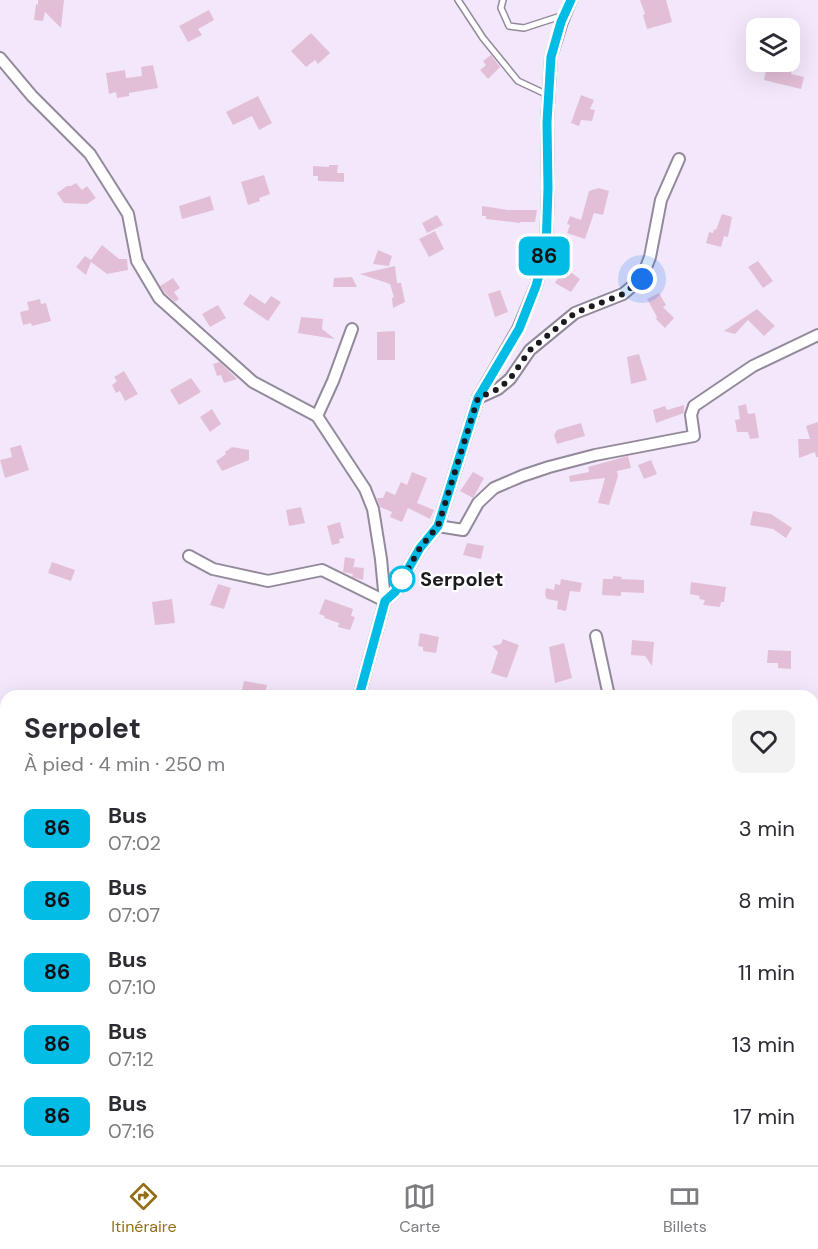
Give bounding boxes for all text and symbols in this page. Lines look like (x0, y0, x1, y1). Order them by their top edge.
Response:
map controls (746, 18, 800, 72)
button: layers (746, 18, 800, 72)
line badge: 86 (517, 236, 571, 276)
text: 86 (531, 242, 557, 270)
your location (627, 264, 657, 294)
marker: Serpolet (389, 566, 415, 592)
place label: Serpolet (420, 566, 504, 592)
text: Serpolet (24, 710, 141, 747)
button: heart (732, 710, 795, 773)
text: À pied · 4 min · 250 m (24, 751, 225, 777)
text: Bus (108, 801, 147, 830)
text: 86 (44, 814, 70, 842)
text: 3 min (739, 814, 795, 843)
text: 07:02 (108, 830, 161, 856)
text: Bus (108, 873, 147, 902)
text: 86 (44, 886, 70, 914)
text: 8 min (738, 886, 795, 915)
text: 07:07 (108, 902, 160, 928)
text: Bus (108, 945, 147, 974)
text: 86 (44, 958, 70, 986)
text: 11 min (738, 958, 795, 987)
text: 07:10 (108, 974, 156, 1000)
text: Bus (108, 1017, 147, 1046)
text: 86 (44, 1030, 70, 1058)
text: 13 min (732, 1030, 795, 1059)
text: 07:12 (108, 1046, 154, 1072)
text: Bus (108, 1089, 147, 1118)
text: 86 (44, 1102, 70, 1130)
text: 17 min (733, 1102, 795, 1131)
text: 07:16 (108, 1118, 155, 1144)
tab: Itinéraire (111, 1180, 177, 1237)
tab: Carte (399, 1180, 440, 1237)
tab: Billets (663, 1180, 707, 1237)

